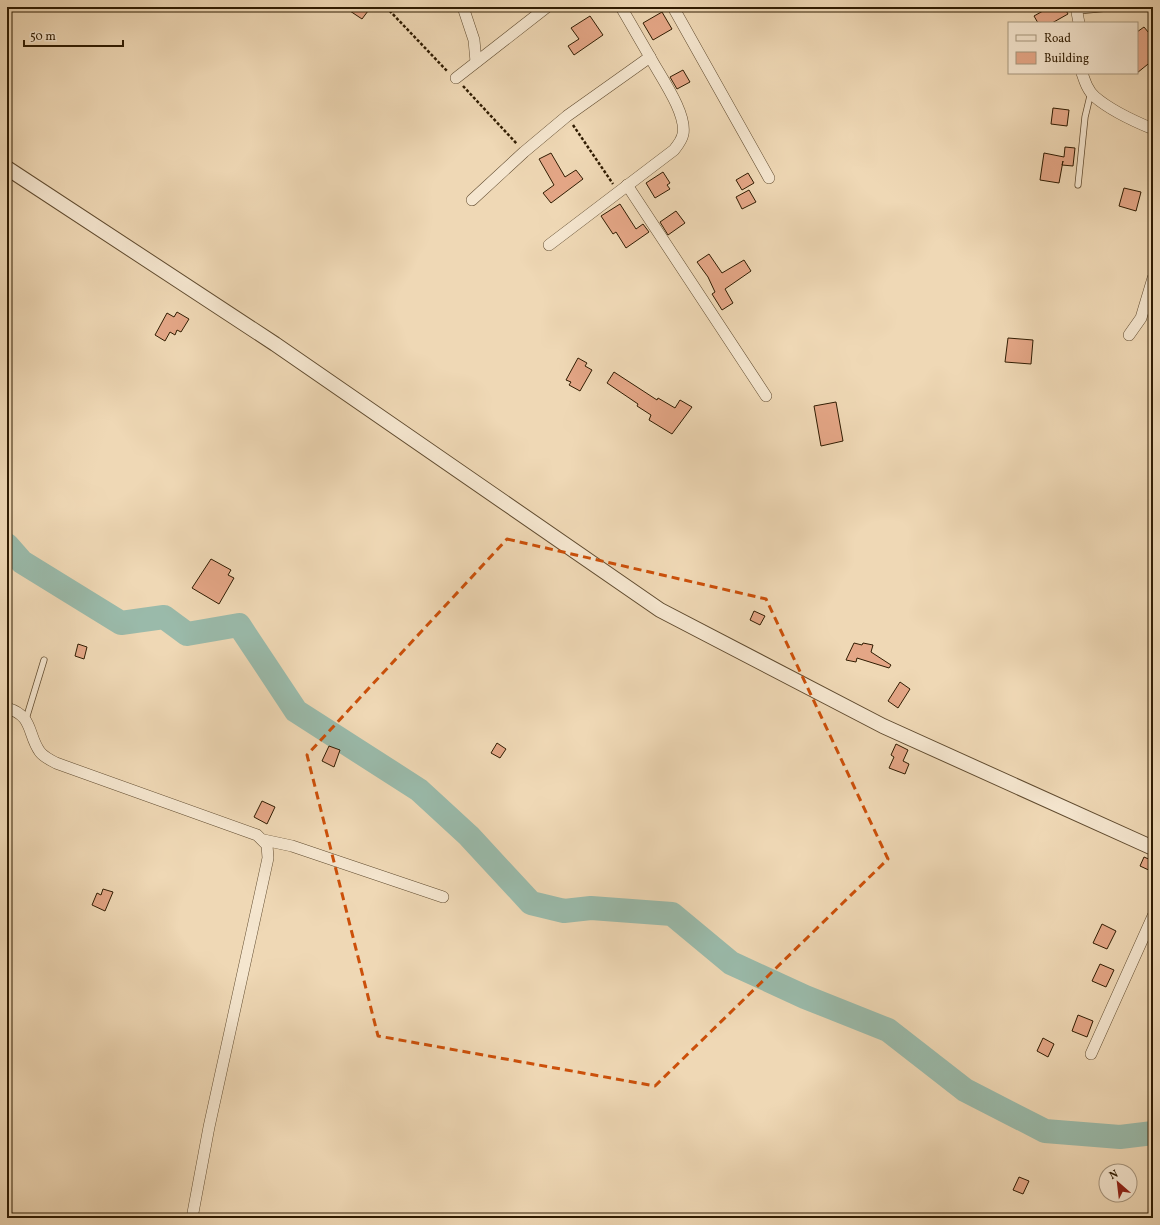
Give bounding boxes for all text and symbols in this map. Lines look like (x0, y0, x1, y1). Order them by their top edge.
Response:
scale bar (24, 22, 123, 48)
legend (1008, 22, 1138, 74)
text: 50 m (30, 29, 56, 45)
text: Road (1044, 31, 1071, 47)
text: Building (1044, 51, 1089, 67)
north arrow (1098, 1163, 1138, 1203)
text: N (1107, 1167, 1121, 1184)

